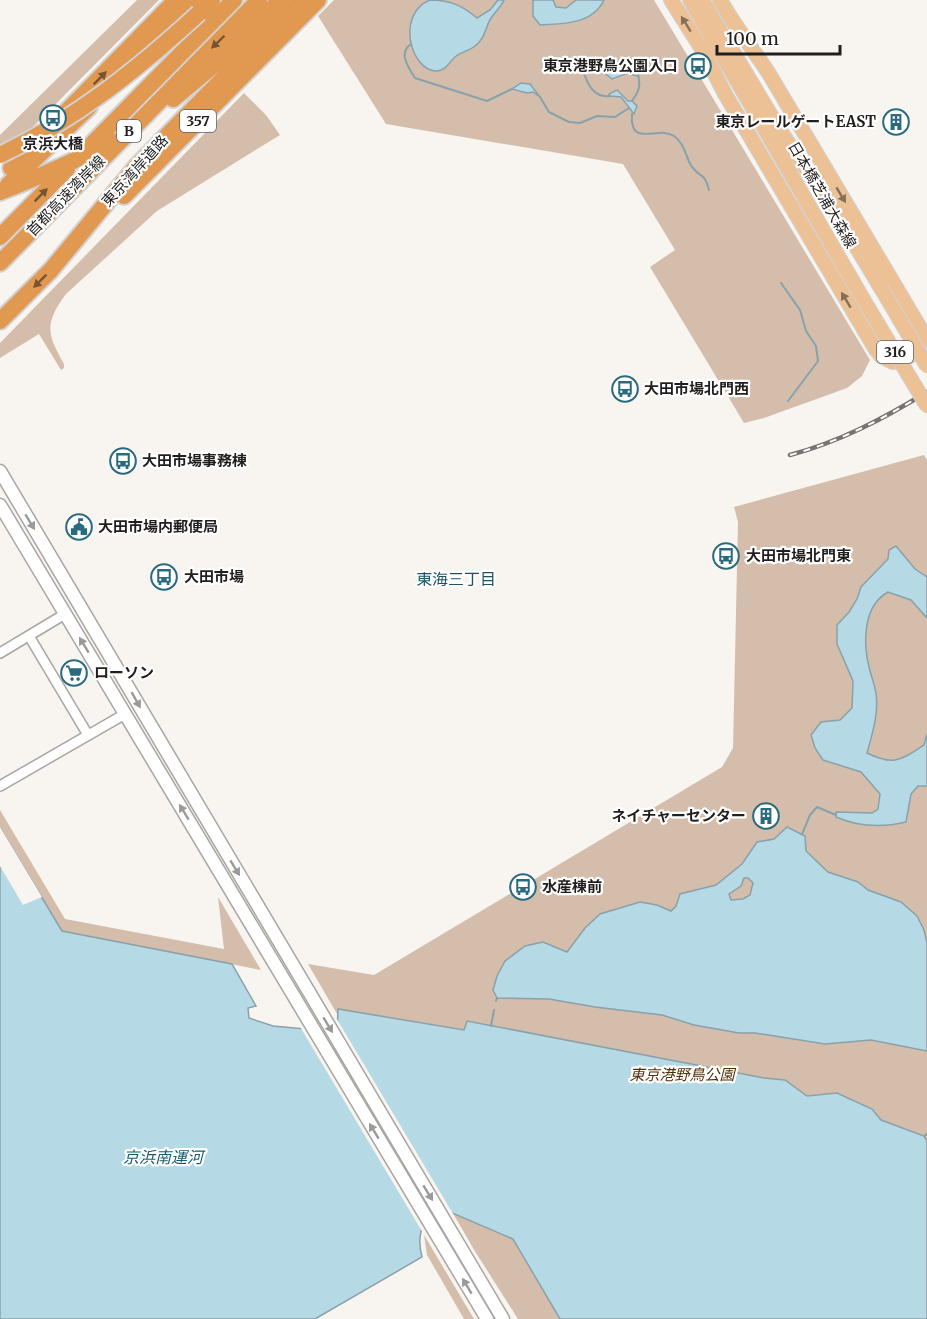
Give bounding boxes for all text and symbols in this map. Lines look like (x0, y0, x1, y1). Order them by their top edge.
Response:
one-way arrow (681, 16, 692, 32)
scale bar (717, 18, 840, 56)
text: 100 m (726, 27, 779, 50)
one-way arrow (211, 34, 225, 48)
bus stop icon: 東京港野鳥公園入口 (683, 51, 713, 81)
place label: 東京港野鳥公園入口 (543, 56, 678, 75)
one-way arrow (93, 70, 107, 85)
bus stop icon: 京浜大橋 (38, 103, 68, 133)
building icon: 東京レールゲートEAST (881, 107, 911, 137)
road number: 357 (180, 110, 216, 132)
place label: 東京レールゲートEAST (716, 112, 876, 131)
road number: B (117, 120, 141, 142)
street label: 東京湾岸道路 (97, 131, 172, 210)
place label: 京浜大橋 (23, 134, 84, 153)
street label: 日本橋芝浦大森線 (784, 138, 861, 251)
street label: 首都高速湾岸線 (22, 151, 109, 240)
one-way arrow (836, 187, 846, 204)
one-way arrow (34, 189, 48, 203)
one-way arrow (33, 274, 47, 288)
one-way arrow (842, 291, 852, 308)
road number: 316 (877, 341, 913, 363)
bus stop icon: 大田市場北門西 (610, 374, 640, 404)
place label: 大田市場北門西 (644, 379, 749, 398)
bus stop icon: 大田市場事務棟 (108, 446, 138, 476)
place label: 大田市場事務棟 (142, 451, 247, 470)
public building icon: 大田市場内郵便局 (64, 512, 94, 542)
one-way arrow (25, 514, 36, 530)
place label: 大田市場内郵便局 (98, 517, 218, 536)
bus stop icon: 大田市場北門東 (711, 541, 741, 571)
place label: 大田市場北門東 (746, 546, 851, 565)
bus stop icon: 大田市場 (149, 562, 179, 592)
place label: 大田市場 (184, 567, 244, 586)
district label: 東海三丁目 (416, 569, 496, 589)
one-way arrow (78, 637, 89, 653)
supermarket icon: ローソン (59, 658, 89, 688)
place label: ローソン (94, 663, 154, 682)
one-way arrow (131, 692, 141, 709)
building icon: ネイチャーセンター (751, 801, 781, 831)
one-way arrow (178, 804, 189, 820)
place label: ネイチャーセンター (611, 806, 746, 825)
one-way arrow (230, 860, 240, 877)
bus stop icon: 水産棟前 (508, 872, 538, 902)
place label: 水産棟前 (542, 877, 602, 896)
one-way arrow (323, 1017, 333, 1034)
park label: 東京港野鳥公園 (629, 1065, 736, 1084)
one-way arrow (369, 1123, 380, 1139)
water label: 京浜南運河 (123, 1147, 206, 1167)
one-way arrow (423, 1185, 434, 1201)
one-way arrow (462, 1277, 472, 1294)

